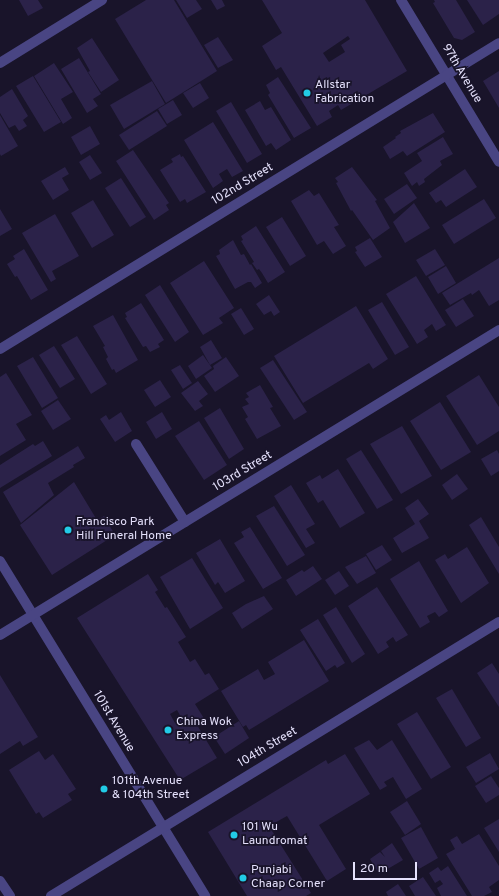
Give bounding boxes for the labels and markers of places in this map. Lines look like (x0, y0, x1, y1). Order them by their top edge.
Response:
place label: Allstar Fabrication (315, 79, 374, 107)
marker: Allstar Fabrication (302, 88, 312, 98)
place label: Francisco Park Hill Funeral Home (76, 516, 172, 544)
marker: Francisco Park Hill Funeral Home (63, 525, 73, 535)
place label: China Wok Express (176, 716, 232, 744)
marker: China Wok Express (163, 725, 173, 735)
place label: 101th Avenue & 104th Street (112, 775, 189, 803)
marker: 101th Avenue & 104th Street (99, 784, 109, 794)
place label: 101 Wu Laundromat (242, 821, 307, 849)
marker: 101 Wu Laundromat (229, 830, 239, 840)
place label: Punjabi Chaap Corner (251, 864, 325, 892)
marker: Punjabi Chaap Corner (238, 873, 248, 883)

